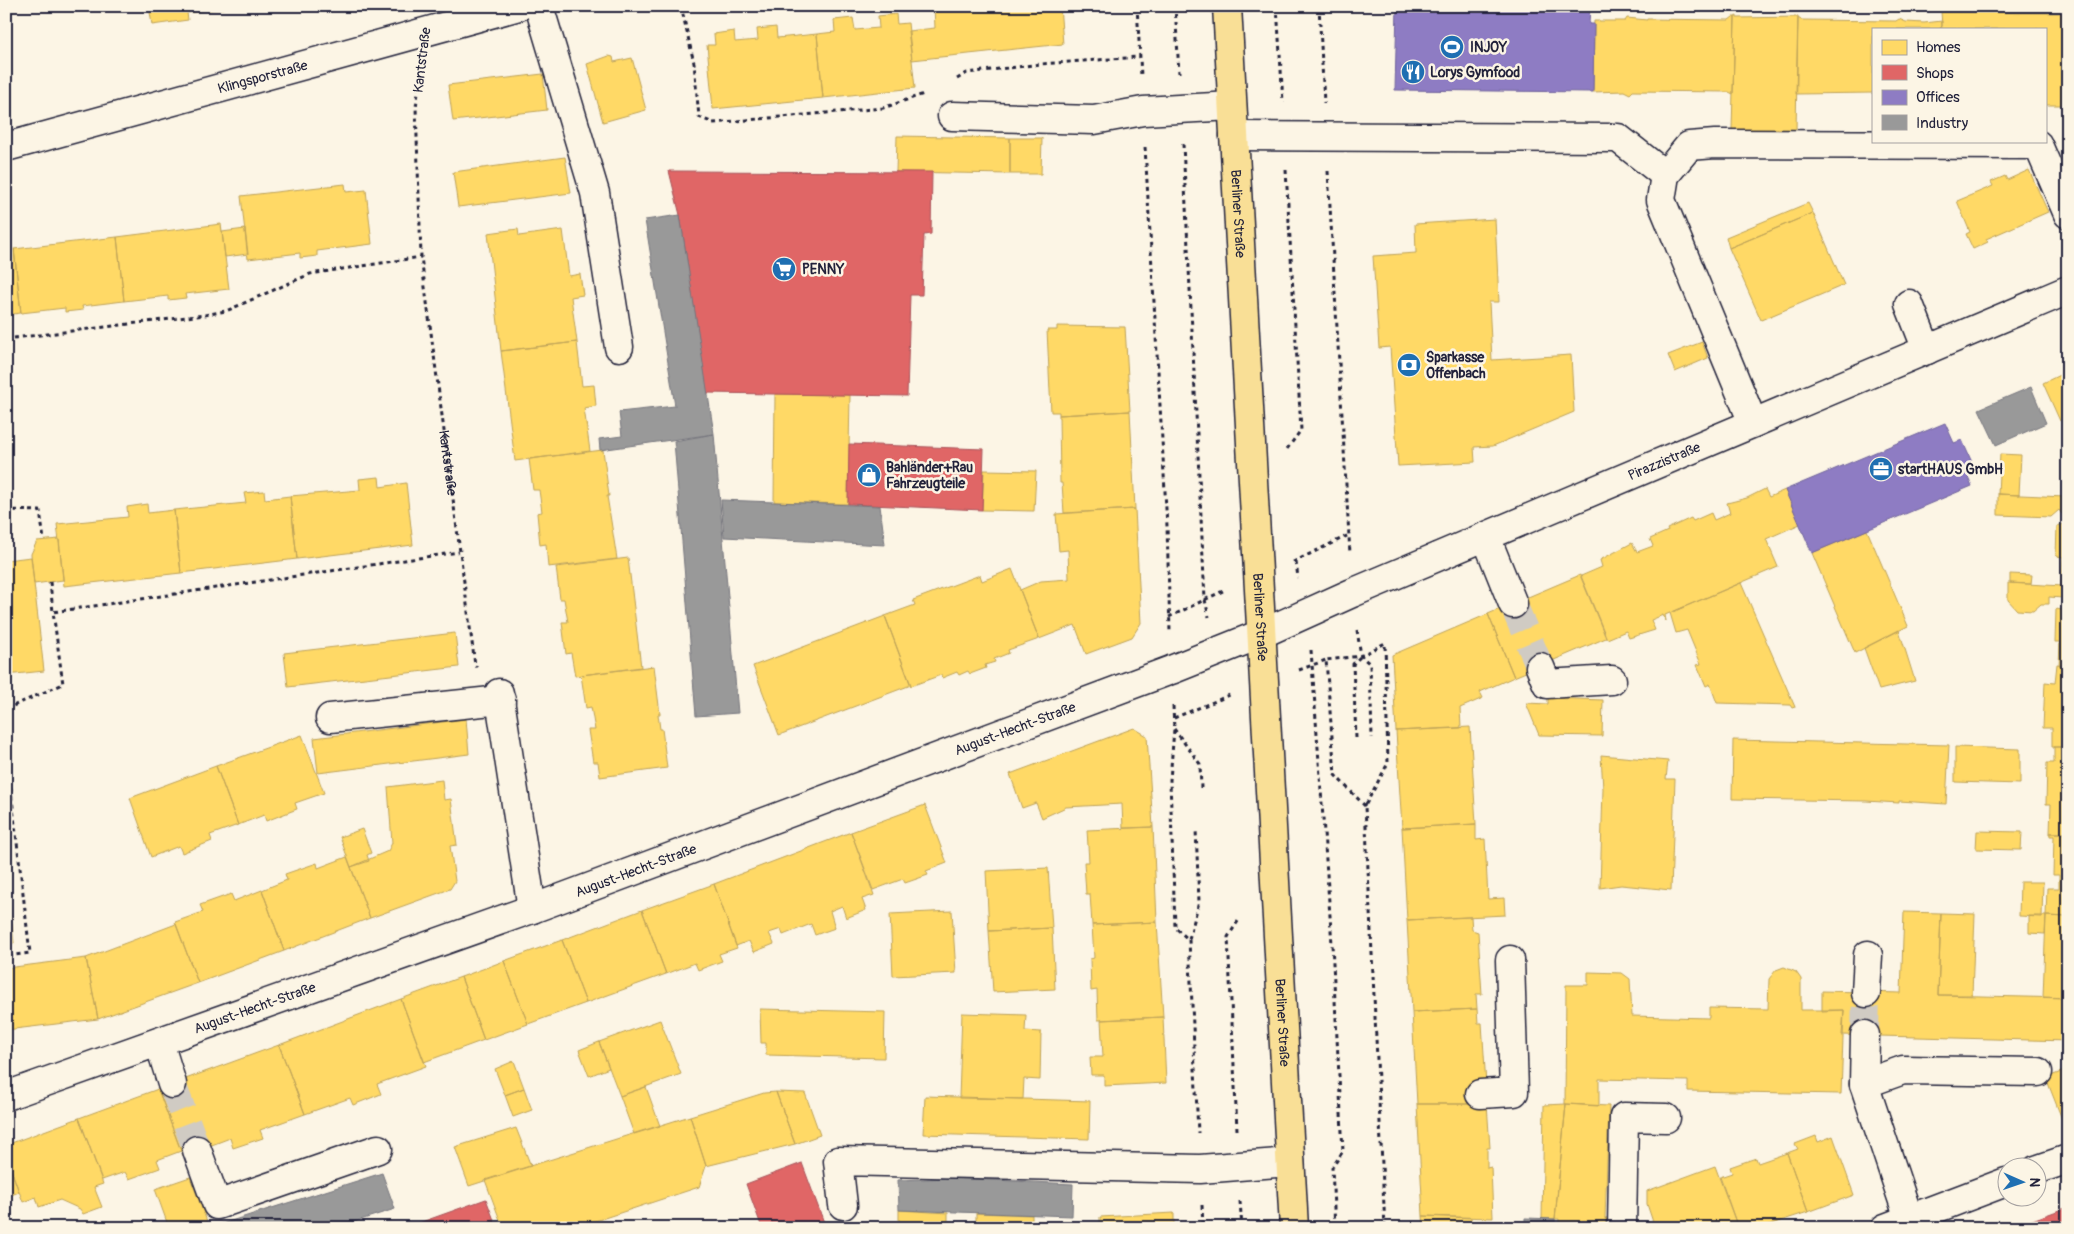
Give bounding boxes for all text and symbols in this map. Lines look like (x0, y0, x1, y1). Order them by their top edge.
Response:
street label: Kantstraße (410, 26, 434, 94)
legend (1872, 28, 2046, 142)
sports icon: INJOY (1439, 34, 1465, 60)
text: Homes (1916, 38, 1961, 57)
place label: INJOY (1470, 39, 1508, 56)
street label: Klingsporstraße (216, 56, 309, 97)
restaurant icon: Lorys Gymfood (1400, 59, 1426, 85)
place label: Lorys Gymfood (1430, 64, 1520, 81)
text: Shops (1916, 64, 1954, 83)
text: Offices (1916, 88, 1960, 107)
text: Industry (1916, 114, 1969, 133)
street label: Berliner Straße (1227, 169, 1249, 258)
supermarket icon: PENNY (771, 256, 797, 282)
place label: PENNY (802, 261, 845, 278)
place label: Sparkasse Offenbach (1426, 349, 1486, 382)
bank icon: Sparkasse Offenbach (1396, 352, 1422, 378)
street label: Kantstraße (435, 429, 461, 497)
street label: Pirazzistraße (1625, 438, 1703, 484)
office icon: startHAUS GmbH (1868, 456, 1894, 482)
place label: Bahländer+Rau Fahrzeugteile (886, 459, 973, 492)
place label: startHAUS GmbH (1898, 461, 2003, 478)
shop icon: Bahländer+Rau Fahrzeugteile (856, 462, 882, 488)
street label: Berliner Straße (1250, 573, 1271, 662)
street label: August-Hecht-Straße (952, 698, 1078, 759)
street label: August-Hecht-Straße (573, 840, 699, 901)
street label: August-Hecht-Straße (192, 978, 318, 1037)
street label: Berliner Straße (1272, 978, 1294, 1067)
north arrow (1996, 1156, 2046, 1206)
text: N (2026, 1177, 2043, 1187)

